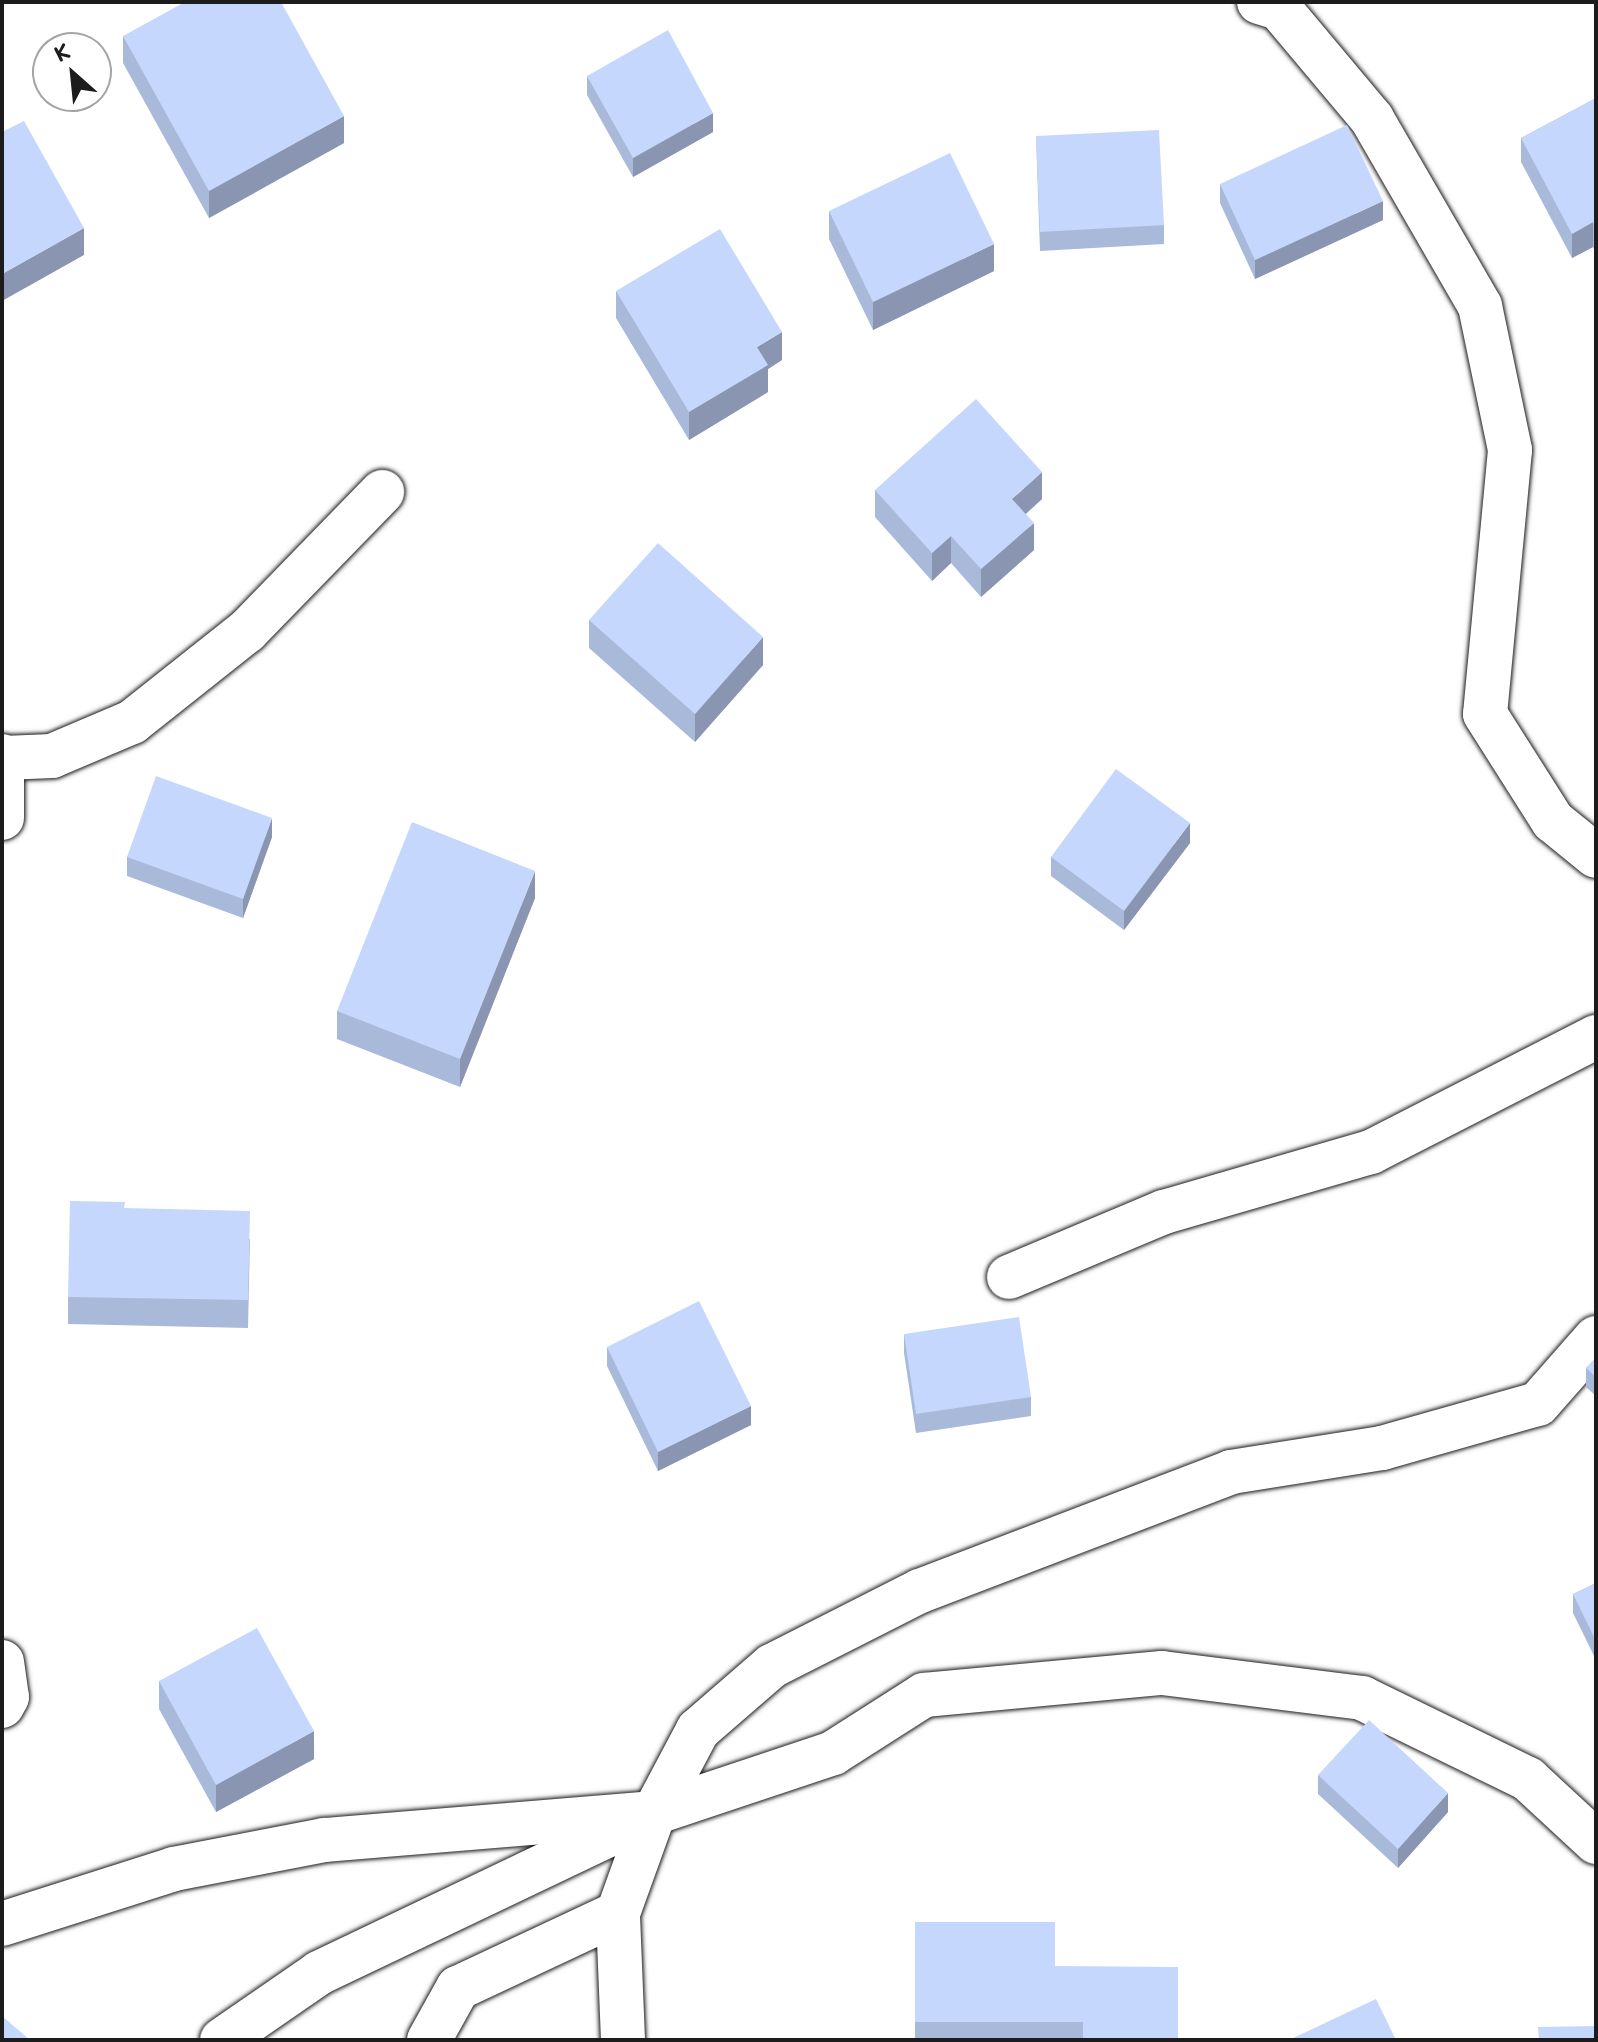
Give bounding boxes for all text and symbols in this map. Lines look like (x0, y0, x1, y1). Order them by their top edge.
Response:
north arrow (32, 32, 112, 112)
text: K (49, 36, 75, 68)

